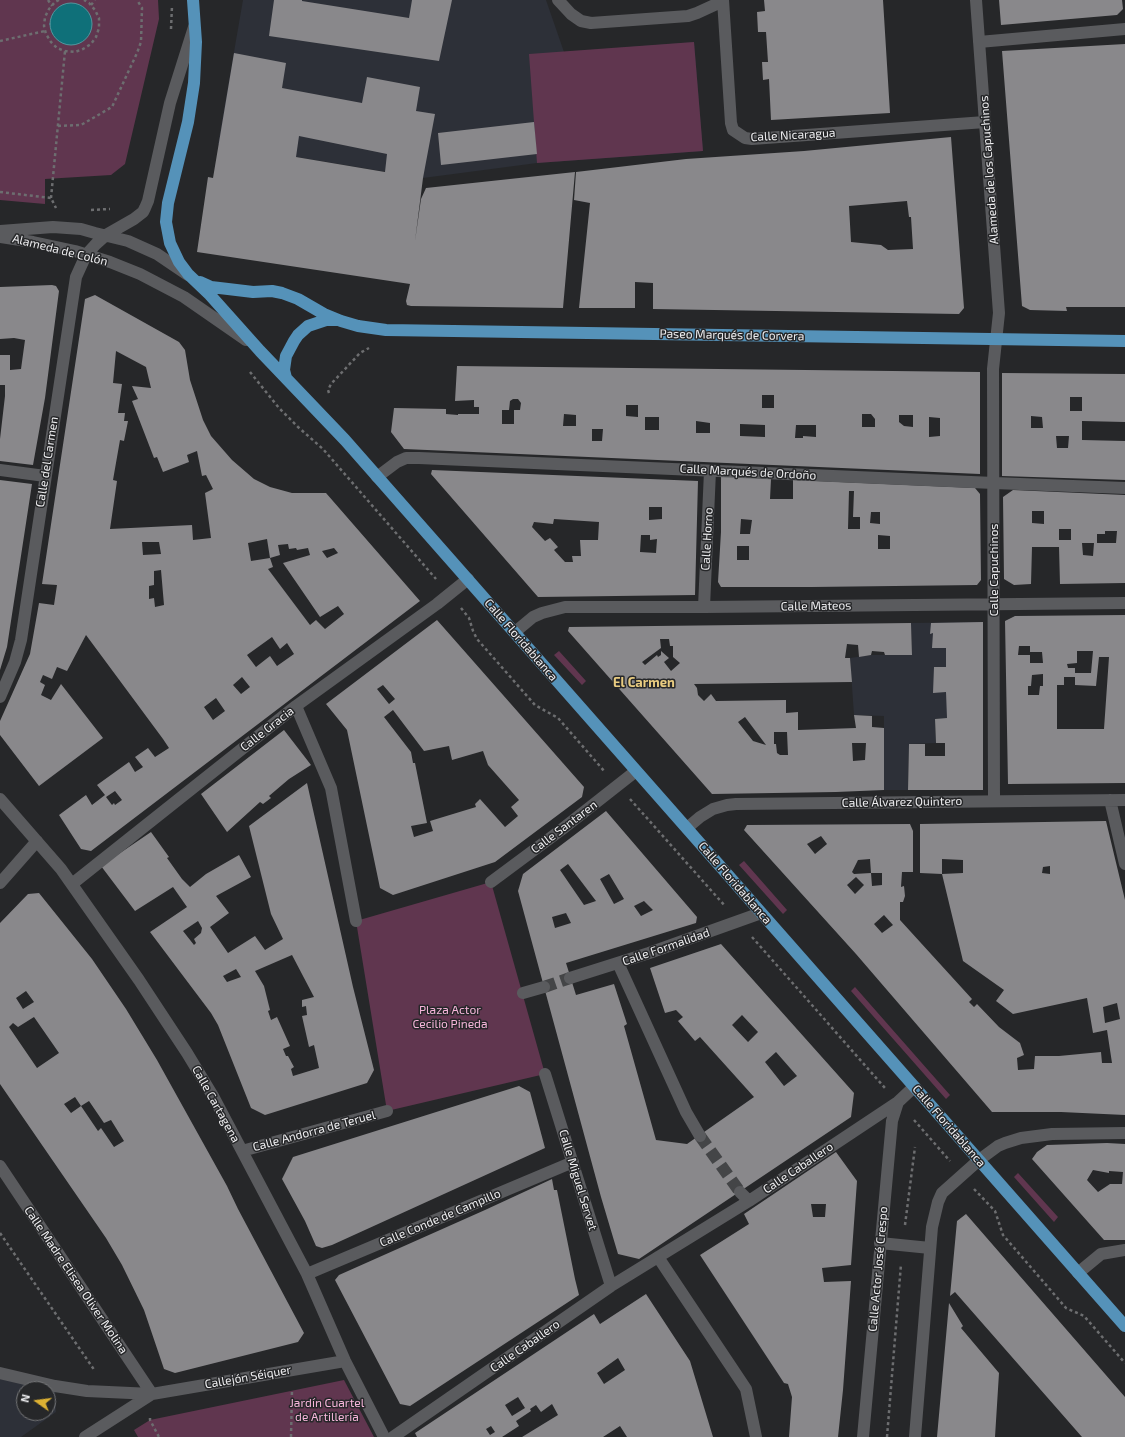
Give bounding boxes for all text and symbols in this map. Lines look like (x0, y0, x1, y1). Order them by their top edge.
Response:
street label: Alameda de los Capuchinos (977, 95, 1001, 245)
street label: Calle Nicaragua (750, 126, 836, 144)
street label: Alameda de Colón (11, 231, 109, 269)
street label: Paseo Marqués de Corvera (659, 327, 805, 343)
street label: Calle del Carmen (33, 416, 61, 508)
street label: Calle Marqués de Ordoño (679, 461, 817, 483)
street label: Calle Horno (698, 507, 716, 571)
street label: Calle Capuchinos (987, 524, 1001, 616)
street label: Calle Floridablanca (481, 596, 561, 684)
street label: Calle Mateos (781, 598, 851, 614)
district label: El Carmen (613, 675, 675, 691)
street label: Calle Gracia (237, 704, 297, 754)
street label: Calle Álvarez Quintero (842, 794, 962, 810)
street label: Calle Santaren (528, 797, 600, 857)
street label: Calle Floridablanca (695, 839, 775, 927)
street label: Calle Formalidad (620, 925, 712, 969)
park label: Plaza Actor Cecilio Pineda (412, 1003, 488, 1031)
street label: Calle Cartagena (189, 1063, 243, 1145)
street label: Calle Floridablanca (909, 1082, 989, 1170)
street label: Calle Andorra de Teruel (251, 1108, 377, 1154)
street label: Calle Miguel Servet (556, 1128, 600, 1232)
street label: Calle Caballero (760, 1139, 836, 1197)
street label: Calle Conde de Campillo (377, 1186, 503, 1250)
street label: Calle Madre Elisea Oliver Molina (21, 1204, 131, 1356)
street label: Calle Actor José Crespo (865, 1206, 891, 1332)
street label: Calle Caballero (487, 1317, 563, 1375)
street label: Callejón Séiquer (204, 1362, 292, 1392)
north arrow (16, 1381, 56, 1421)
text: N (18, 1393, 32, 1404)
park label: Jardín Cuartel de Artillería (290, 1396, 364, 1424)

